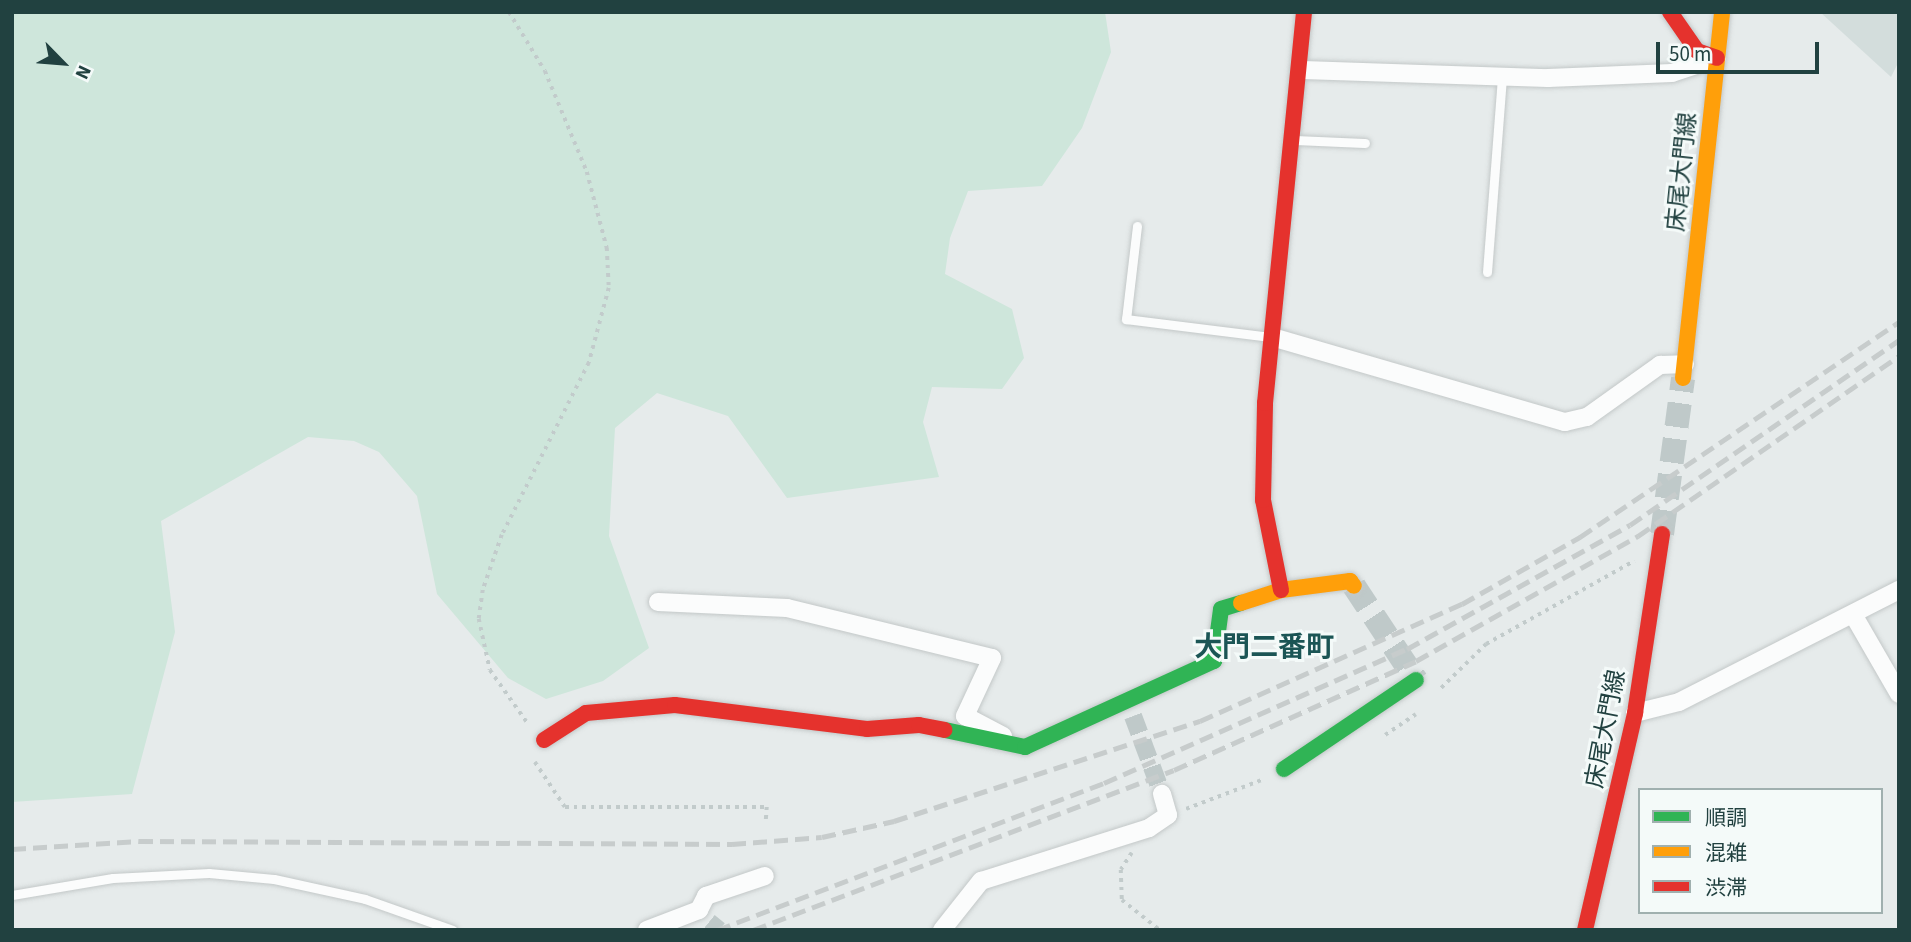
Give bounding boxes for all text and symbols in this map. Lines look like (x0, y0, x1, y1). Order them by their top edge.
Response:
north arrow (28, 28, 98, 98)
scale bar (1659, 28, 1822, 72)
text: 50 m (1669, 39, 1711, 69)
text: N (68, 61, 97, 84)
street label: 床尾大門線 (1661, 111, 1703, 233)
district label: 大門二番町 (1194, 630, 1334, 664)
street label: 床尾大門線 (1580, 667, 1632, 791)
legend (1638, 788, 1883, 914)
text: 順調 (1705, 803, 1747, 833)
text: 混雑 (1705, 838, 1747, 868)
text: 渋滞 (1705, 873, 1747, 903)

